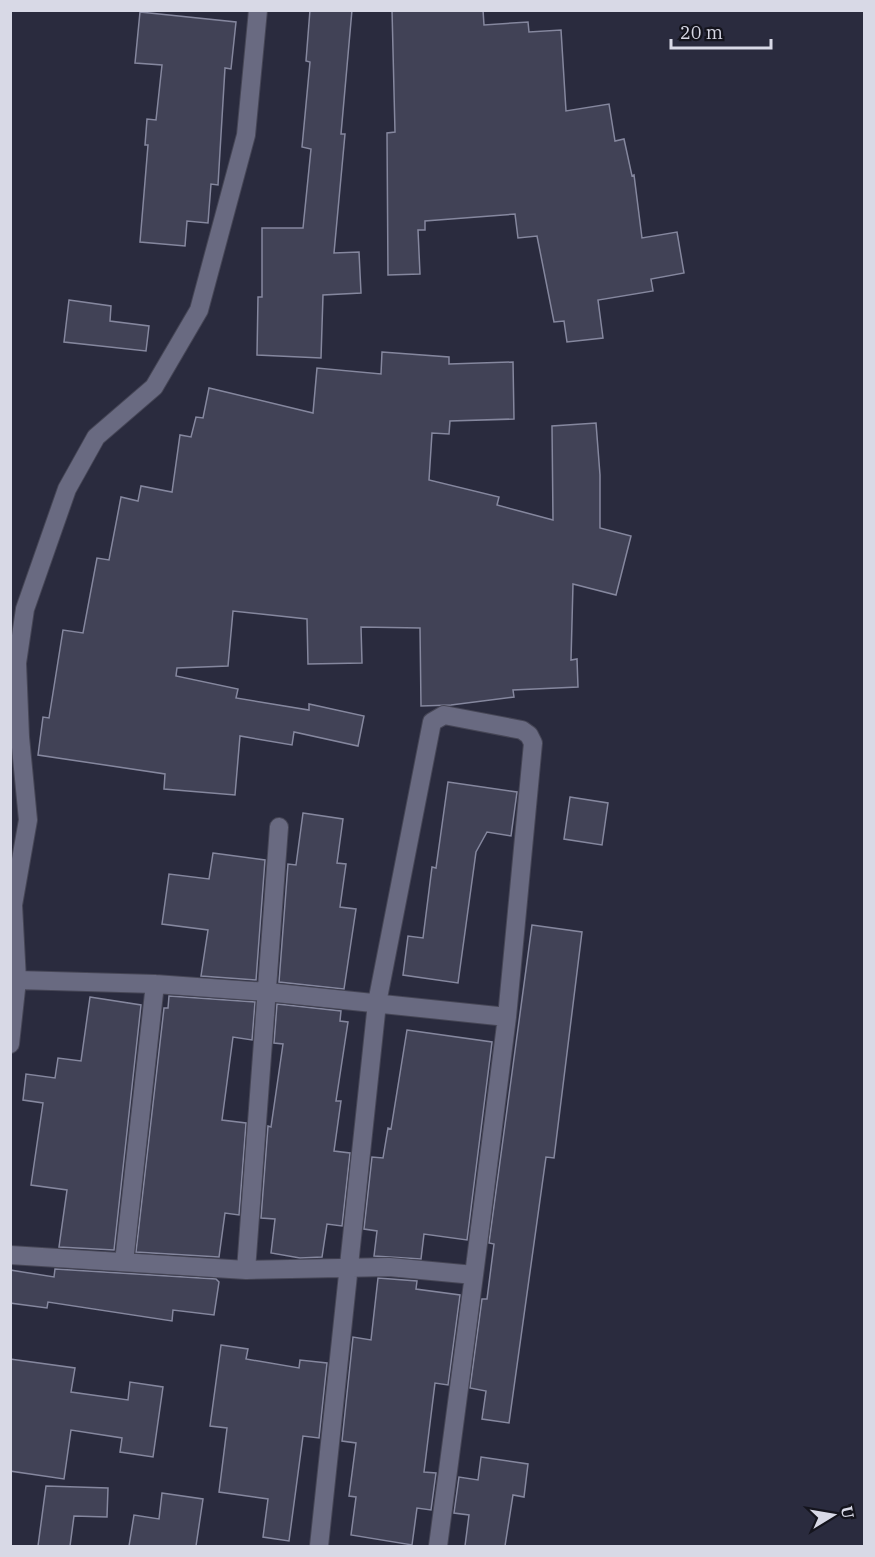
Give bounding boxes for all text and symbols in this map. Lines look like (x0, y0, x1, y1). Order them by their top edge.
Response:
scale bar (671, 12, 772, 50)
text: 20 m (680, 21, 723, 44)
north arrow (803, 1485, 863, 1545)
text: U (837, 1504, 859, 1520)

